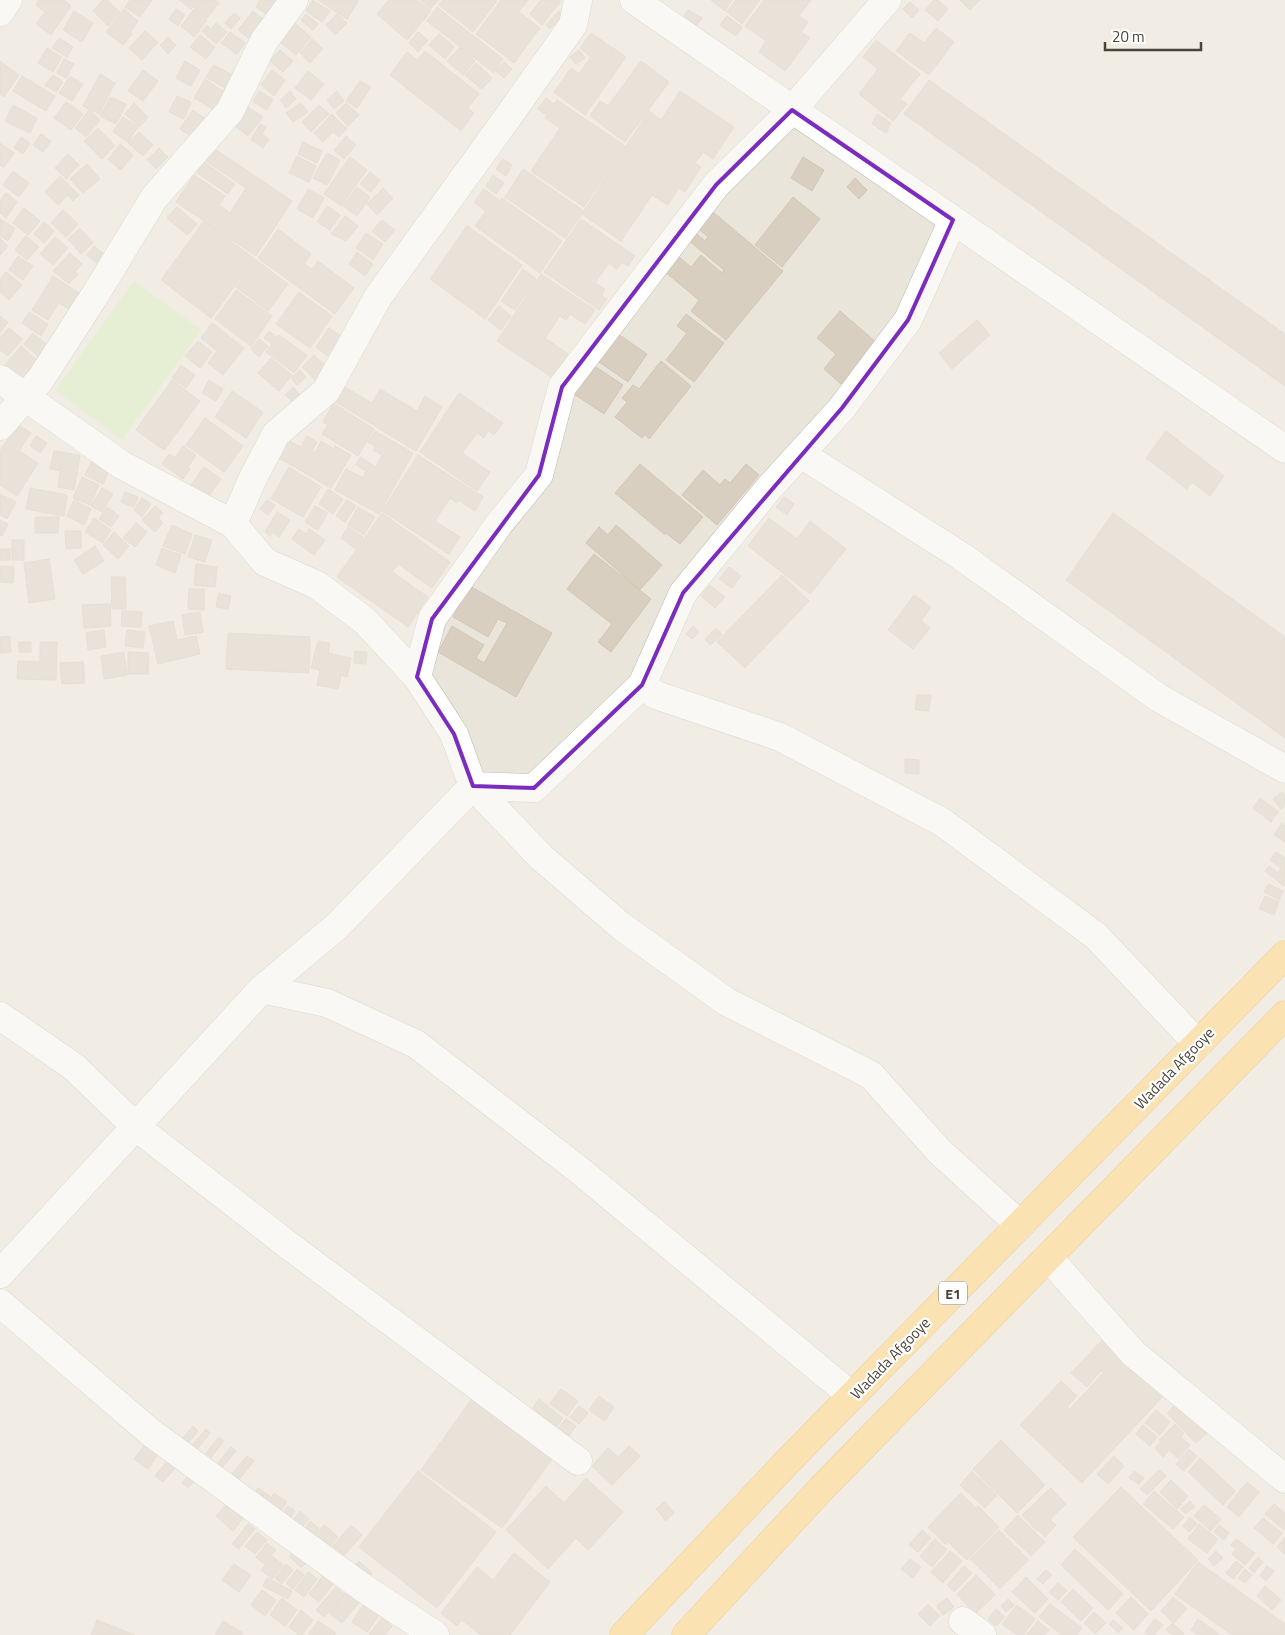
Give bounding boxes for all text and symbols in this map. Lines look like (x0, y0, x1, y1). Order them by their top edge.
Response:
scale bar (1105, 20, 1201, 52)
text: 20 m (1112, 25, 1145, 48)
street label: Wadada Afgooye (1129, 1022, 1219, 1114)
road number: E1 (939, 1282, 967, 1305)
street label: Wadada Afgooye (845, 1312, 935, 1404)

